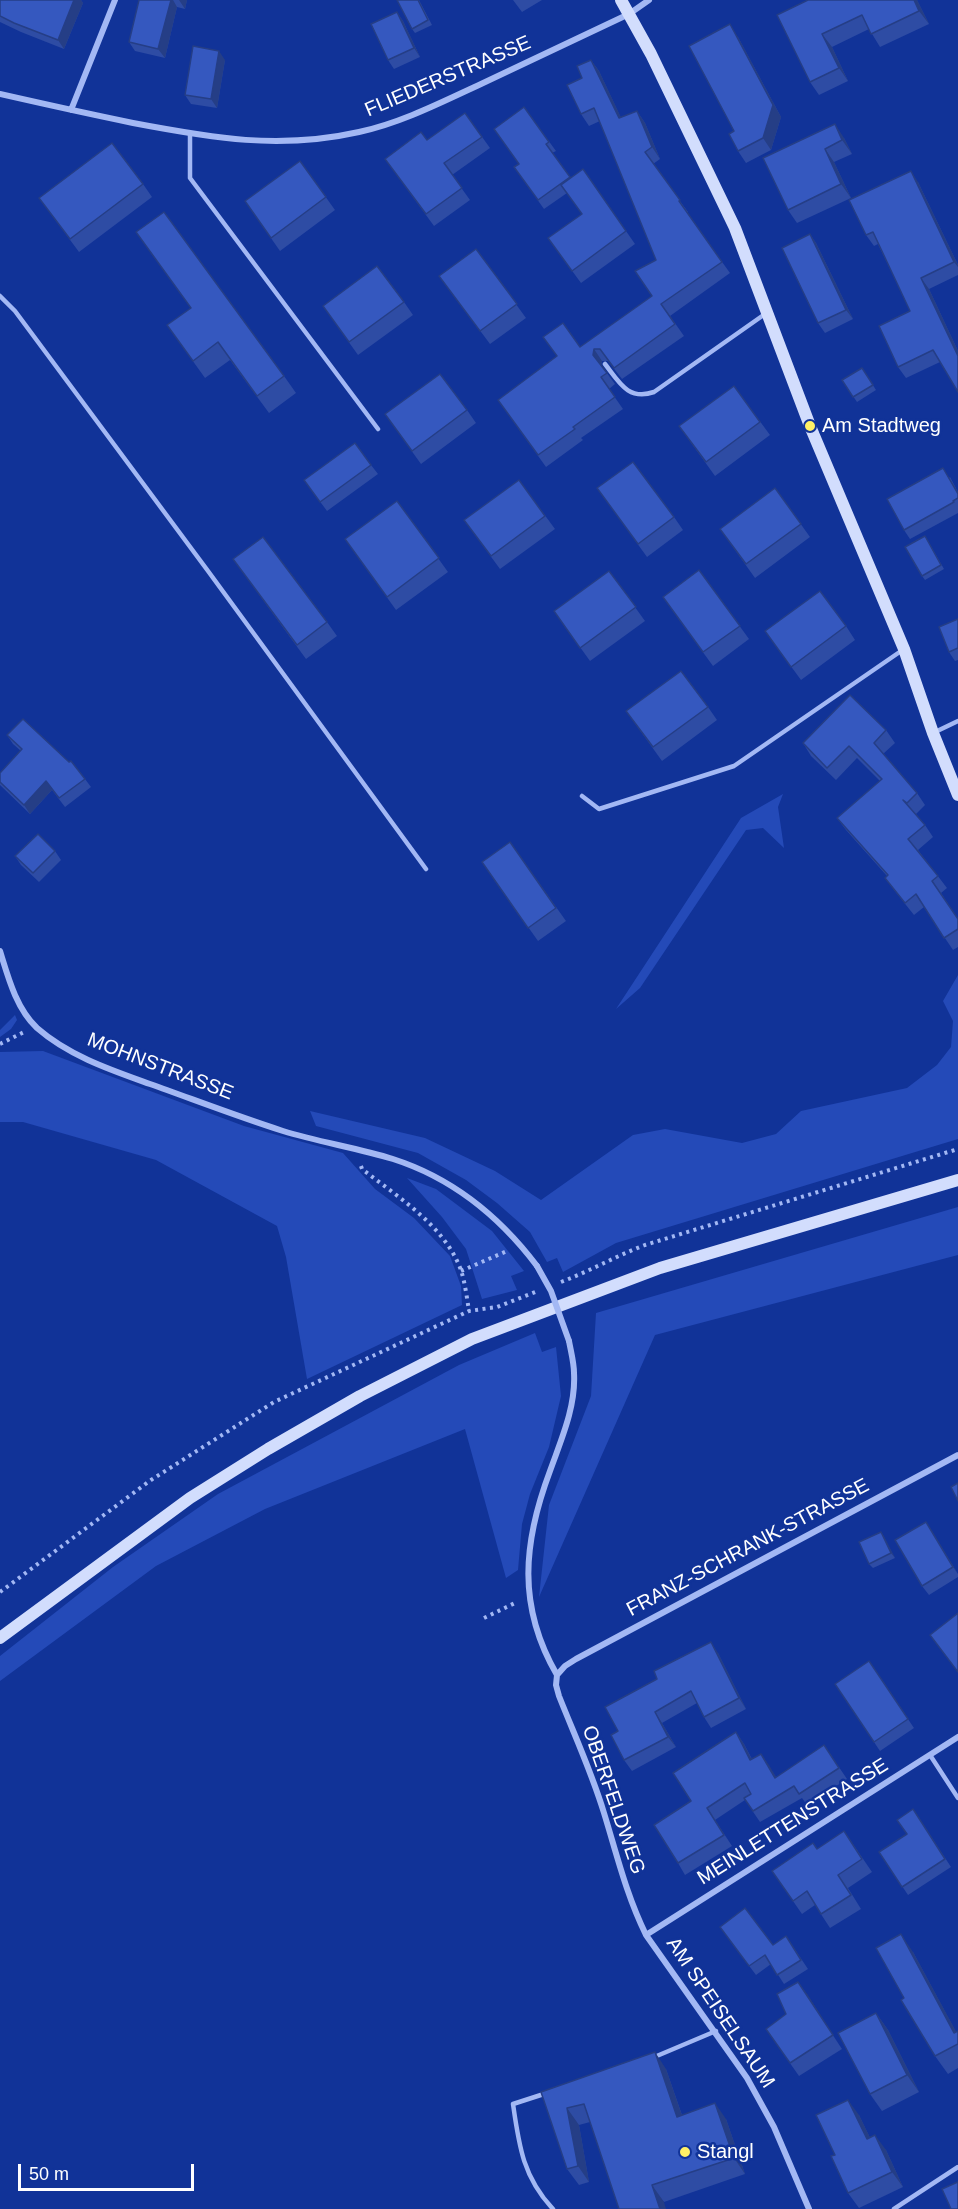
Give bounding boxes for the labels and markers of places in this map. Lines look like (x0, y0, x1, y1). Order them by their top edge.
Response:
place label: Am Stadtweg (822, 414, 941, 438)
marker: Am Stadtweg (803, 419, 817, 433)
place label: Stangl (697, 2140, 754, 2164)
marker: Stangl (678, 2145, 692, 2159)

